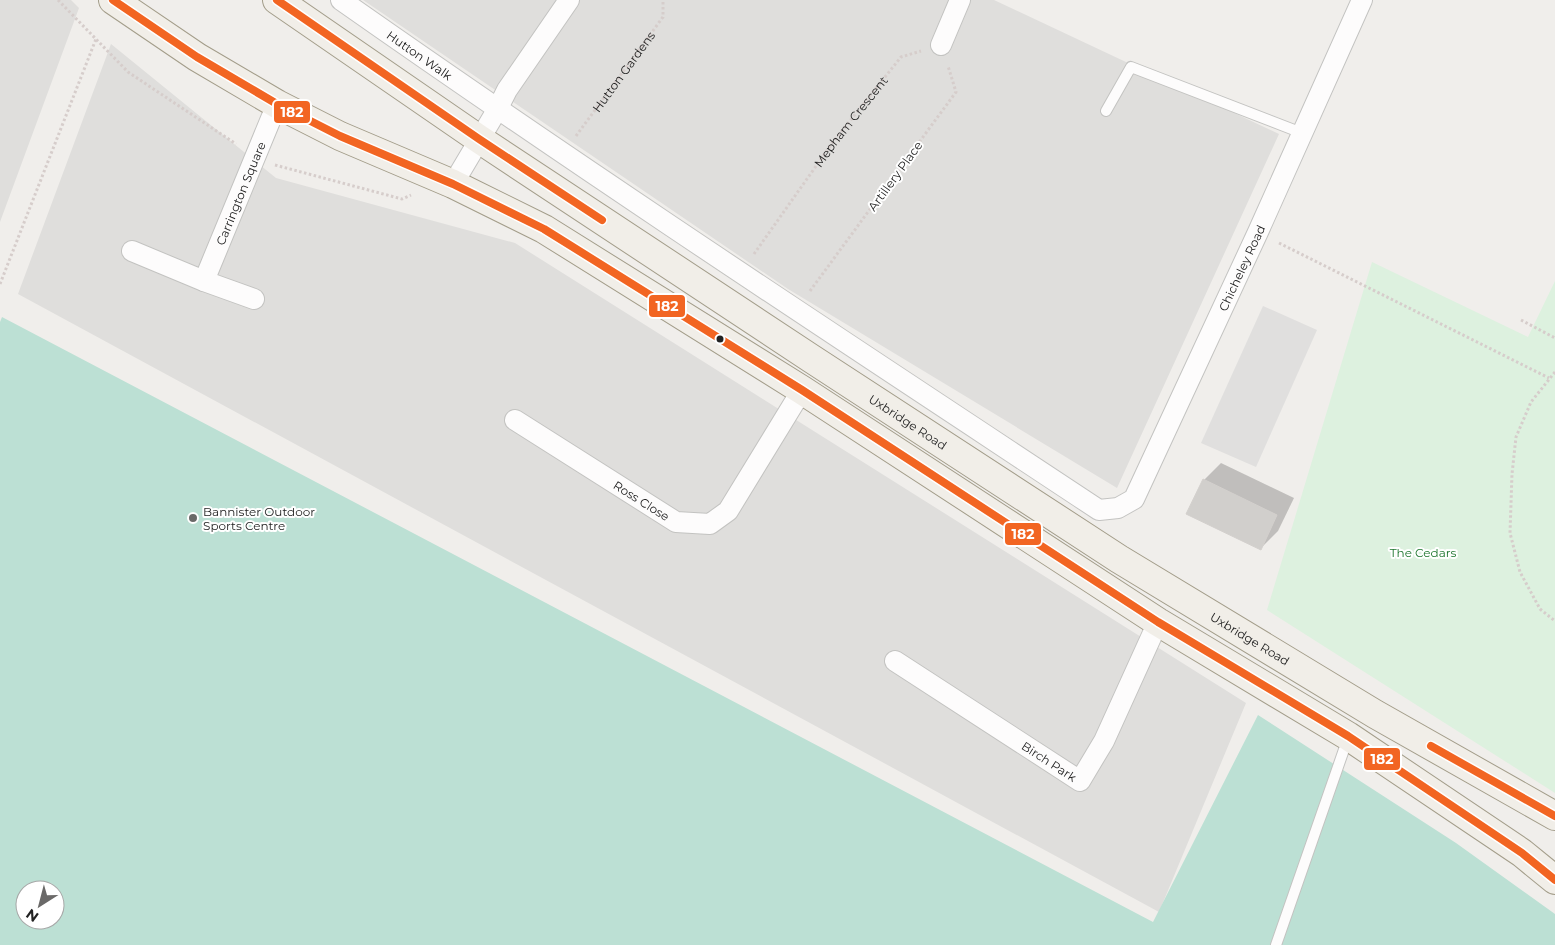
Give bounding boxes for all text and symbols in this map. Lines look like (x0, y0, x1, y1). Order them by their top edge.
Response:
street label: Hutton Walk (384, 27, 456, 83)
street label: Hutton Gardens (589, 28, 658, 115)
street label: Mepham Crescent (810, 73, 890, 170)
line badge: 182 (273, 100, 311, 124)
text: 182 (281, 103, 304, 121)
street label: Artillery Place (865, 138, 925, 214)
street label: Carrington Square (212, 139, 268, 247)
street label: Chicheley Road (1215, 222, 1268, 313)
line badge: 182 (648, 294, 686, 318)
text: 182 (656, 297, 679, 315)
unlabelled marker (715, 334, 725, 344)
street label: Uxbridge Road (866, 391, 950, 452)
street label: Ross Close (611, 477, 673, 524)
place label: Bannister Outdoor Sports Centre (203, 504, 315, 533)
marker: Bannister Outdoor Sports Centre (187, 512, 199, 524)
line badge: 182 (1004, 522, 1042, 546)
text: 182 (1012, 525, 1035, 543)
park label: The Cedars (1390, 545, 1457, 560)
street label: Uxbridge Road (1208, 609, 1293, 668)
street label: Birch Park (1019, 738, 1080, 785)
line badge: 182 (1363, 747, 1401, 771)
text: 182 (1371, 750, 1394, 768)
north arrow (15, 880, 65, 930)
text: N (22, 905, 42, 926)

